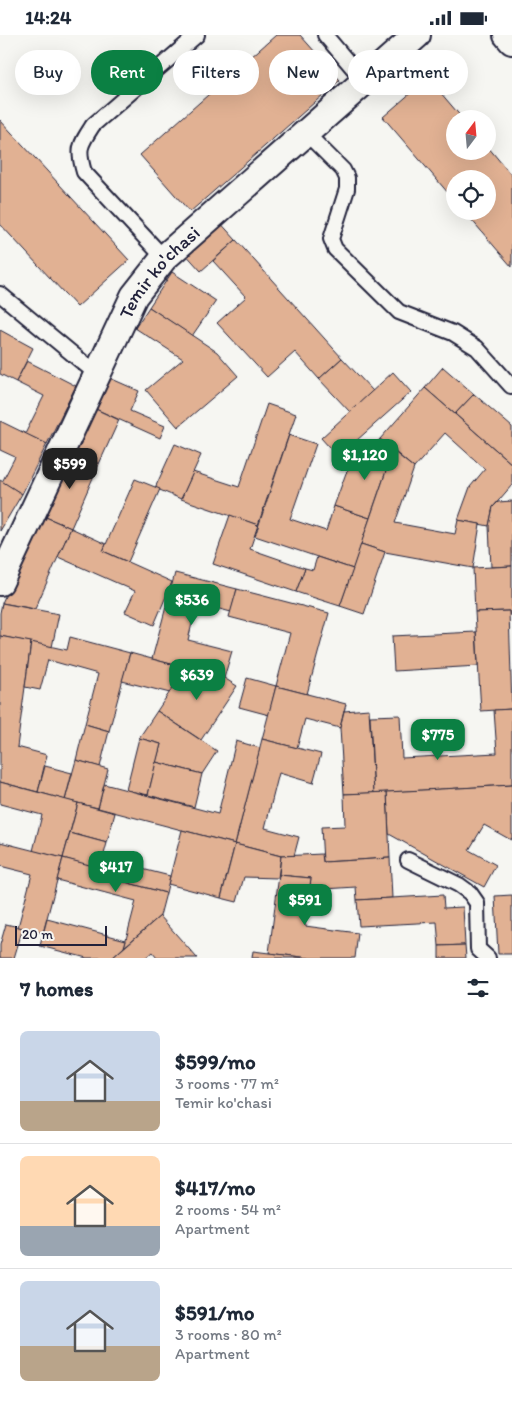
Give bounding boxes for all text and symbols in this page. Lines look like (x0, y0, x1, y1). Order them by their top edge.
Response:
text: 14:24 (25, 6, 71, 29)
chip: Buy (15, 50, 81, 95)
chip: Rent (91, 50, 163, 95)
chip: Filters (173, 50, 259, 95)
chip: New (269, 50, 338, 95)
chip: Apartment (348, 50, 468, 95)
north arrow (446, 110, 496, 160)
map controls (446, 110, 496, 220)
button: locate (446, 170, 496, 220)
street label: Temir ko'chasi (114, 221, 204, 322)
pin: $1,120 (324, 439, 406, 481)
text: $1,120 (342, 445, 388, 464)
pin: $599 (40, 447, 100, 490)
text: $599 (53, 454, 87, 473)
pin: $536 (162, 583, 222, 626)
text: $536 (175, 590, 209, 609)
pin: $639 (167, 659, 227, 701)
text: $639 (180, 665, 214, 684)
pin: $775 (408, 719, 468, 761)
text: $775 (422, 725, 454, 744)
pin: $417 (86, 851, 146, 893)
text: $417 (99, 857, 133, 876)
pin: $591 (275, 883, 335, 926)
text: $591 (289, 890, 321, 909)
scale bar (15, 923, 108, 946)
text: 20 m (22, 926, 53, 943)
icon: filters (464, 974, 492, 1002)
text: 7 homes (20, 976, 94, 1001)
text: $599/mo (175, 1049, 256, 1074)
icon: home (60, 1051, 120, 1111)
text: 3 rooms · 77 m² (175, 1074, 279, 1093)
text: Temir ko'chasi (175, 1093, 272, 1112)
text: $417/mo (175, 1175, 256, 1200)
icon: home (60, 1176, 120, 1236)
text: 2 rooms · 54 m² (175, 1200, 281, 1219)
text: Apartment (175, 1219, 250, 1238)
text: $591/mo (175, 1300, 255, 1325)
icon: home (60, 1301, 120, 1361)
text: 3 rooms · 80 m² (175, 1325, 282, 1344)
text: Apartment (175, 1344, 250, 1363)

